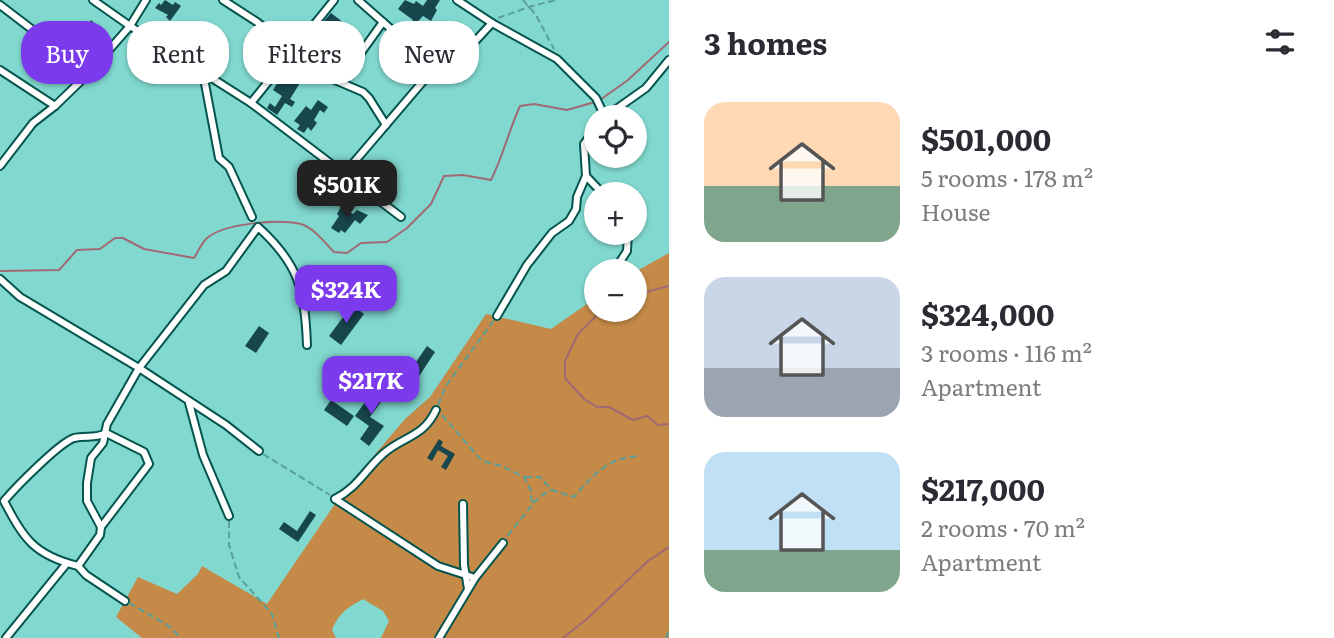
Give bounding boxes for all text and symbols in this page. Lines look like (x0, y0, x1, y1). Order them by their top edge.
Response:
text: 3 homes (704, 20, 827, 64)
chip: Buy (21, 21, 113, 84)
chip: Rent (127, 21, 229, 84)
chip: Filters (243, 21, 365, 84)
chip: New (379, 21, 479, 84)
icon: filters (1261, 23, 1299, 61)
map controls (584, 105, 647, 322)
button: locate (584, 105, 647, 168)
text: $501,000 (921, 116, 1051, 160)
icon: home (760, 130, 844, 214)
pin: $501K (298, 160, 396, 220)
text: 5 rooms · 178 m² (921, 160, 1093, 194)
text: $501K (313, 166, 381, 200)
button: + (584, 182, 647, 245)
text: House (921, 194, 990, 228)
button: − (584, 259, 647, 322)
pin: $324K (297, 266, 395, 325)
text: $324K (311, 271, 381, 305)
text: $324,000 (921, 291, 1055, 335)
icon: home (760, 305, 844, 389)
text: 3 rooms · 116 m² (921, 335, 1092, 369)
pin: $217K (322, 356, 420, 416)
text: $217K (338, 362, 404, 396)
text: Apartment (921, 369, 1041, 403)
text: $217,000 (921, 466, 1045, 510)
icon: home (760, 480, 844, 564)
text: 2 rooms · 70 m² (921, 510, 1085, 544)
text: Apartment (921, 544, 1041, 578)

